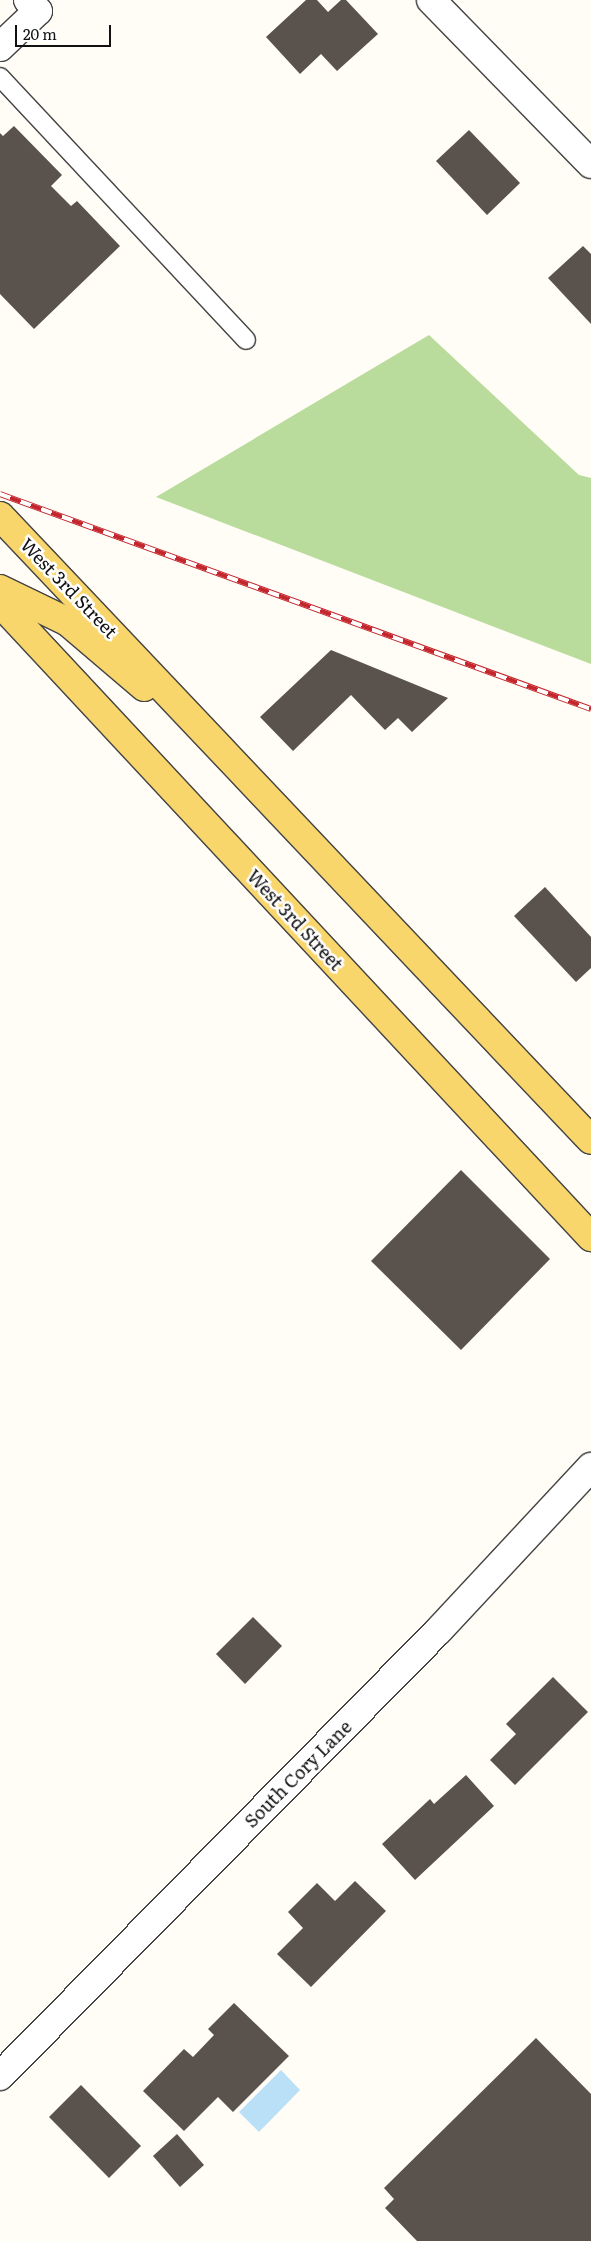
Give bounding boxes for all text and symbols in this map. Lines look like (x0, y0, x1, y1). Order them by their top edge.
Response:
scale bar (18, 15, 114, 47)
text: 20 m (23, 22, 57, 45)
street label: West 3rd Street (16, 534, 122, 642)
street label: West 3rd Street (243, 865, 347, 975)
street label: South Cory Lane (240, 1716, 356, 1832)

